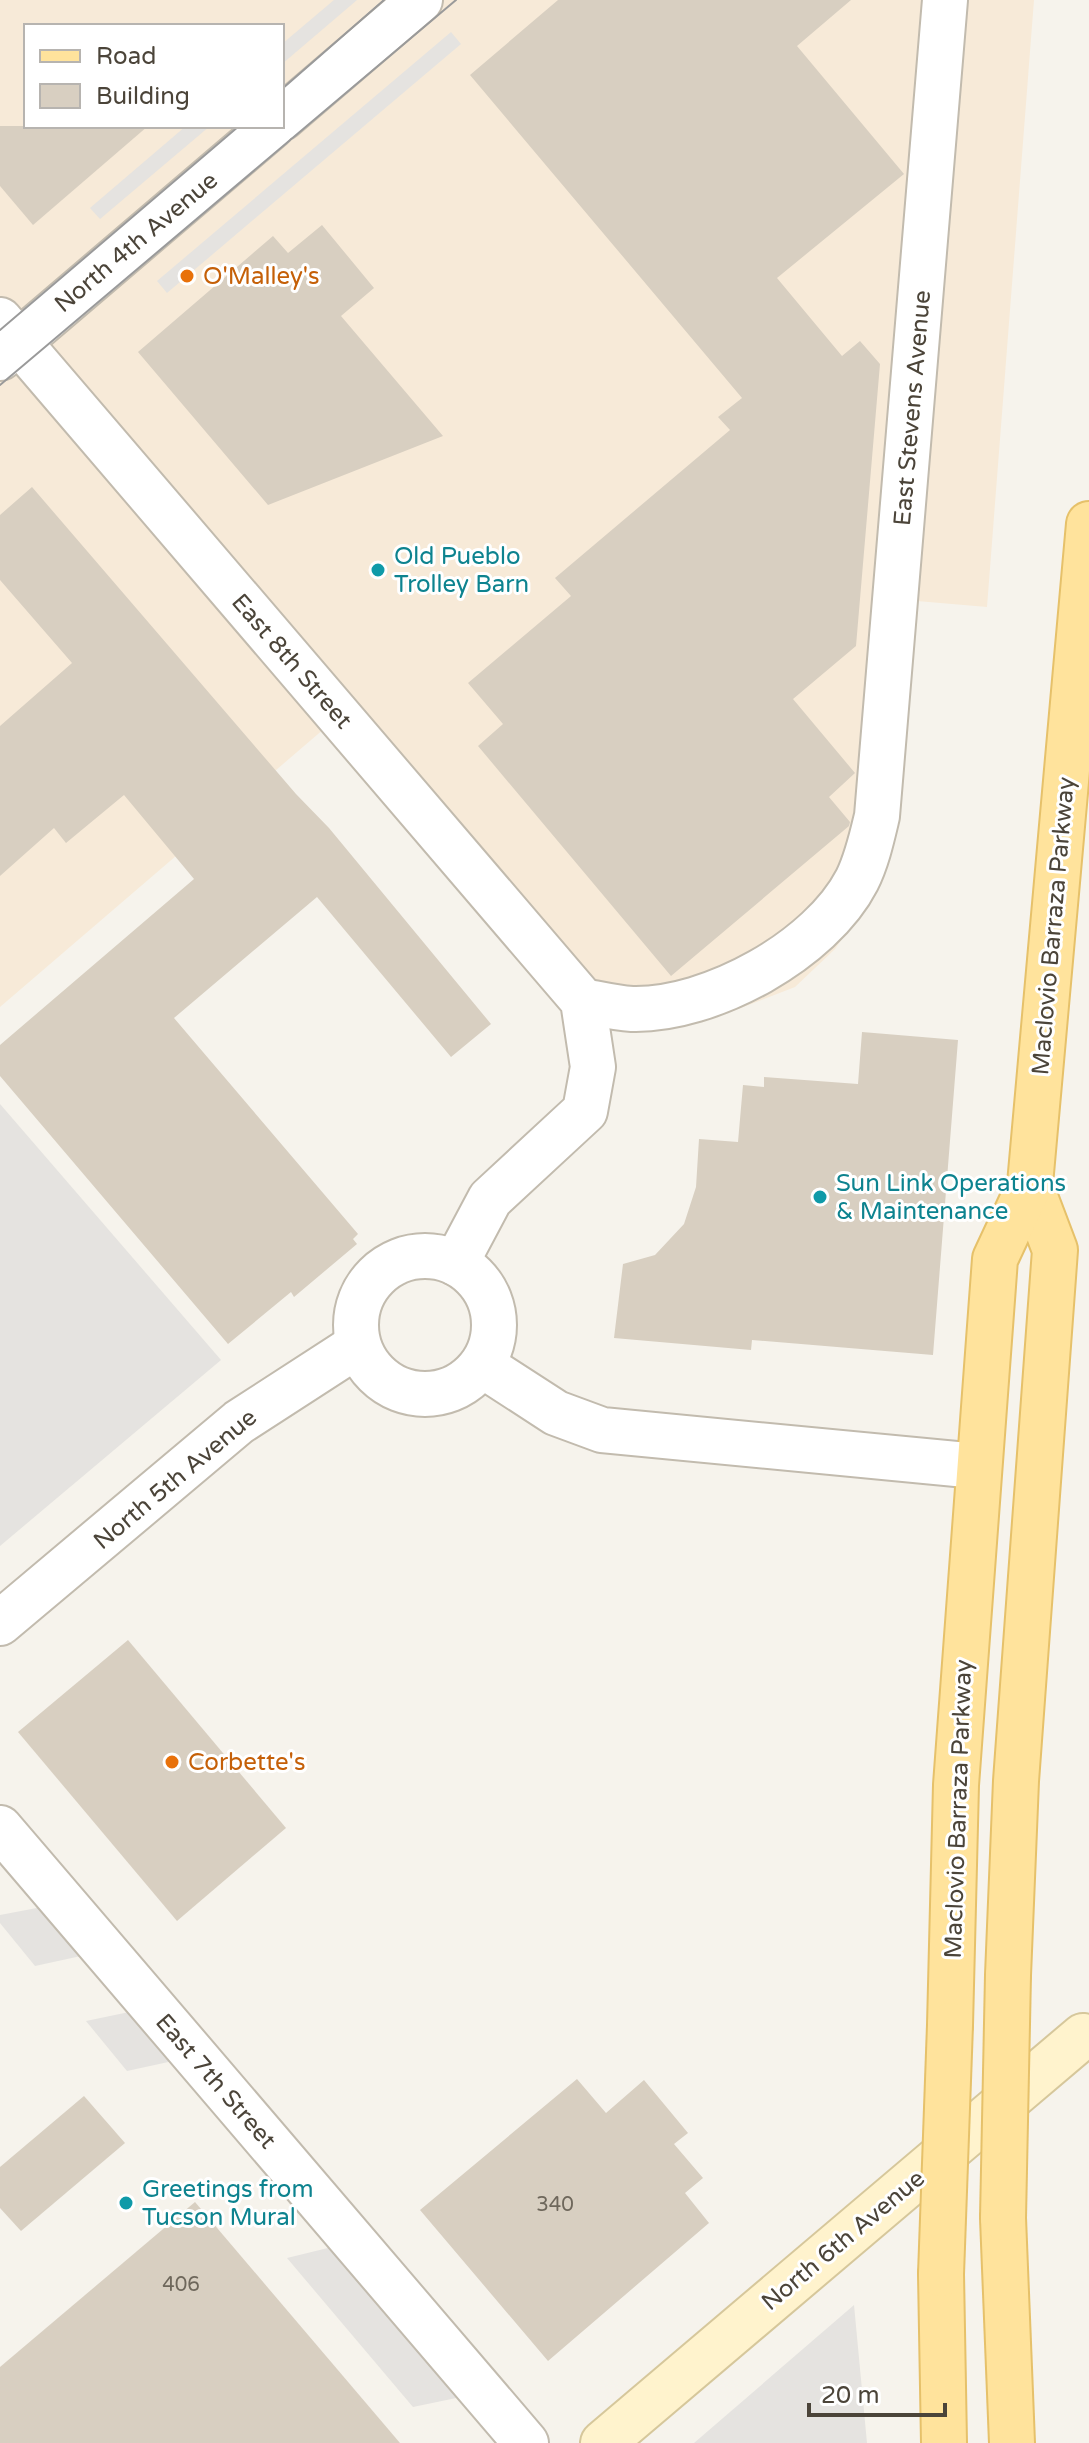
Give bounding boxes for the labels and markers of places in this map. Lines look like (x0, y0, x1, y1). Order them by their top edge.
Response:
place label: O'Malley's (203, 262, 320, 291)
marker: O'Malley's (178, 267, 196, 285)
place label: Old Pueblo Trolley Barn (394, 542, 529, 599)
marker: Old Pueblo Trolley Barn (369, 561, 387, 579)
place label: Sun Link Operations & Maintenance (836, 1169, 1066, 1226)
marker: Sun Link Operations & Maintenance (811, 1188, 829, 1206)
place label: Corbette's (188, 1748, 305, 1777)
marker: Corbette's (163, 1753, 181, 1771)
place label: Greetings from Tucson Mural (142, 2175, 313, 2232)
marker: Greetings from Tucson Mural (117, 2194, 135, 2212)

